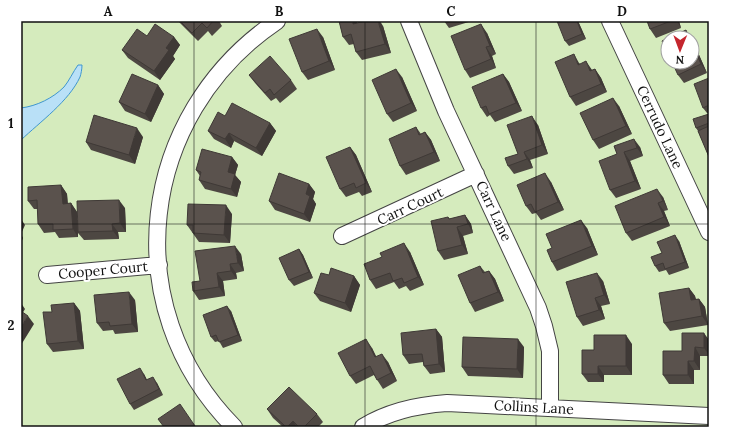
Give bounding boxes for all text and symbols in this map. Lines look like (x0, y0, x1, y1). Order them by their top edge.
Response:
text: A (104, 3, 113, 20)
text: B (275, 3, 284, 20)
text: C (447, 3, 456, 20)
text: D (617, 3, 627, 20)
north arrow (660, 30, 700, 70)
text: N (675, 53, 684, 67)
street label: Cerrudo Lane (633, 82, 687, 172)
text: 1 (8, 115, 14, 132)
street label: Carr Lane (472, 178, 516, 244)
street label: Carr Court (374, 183, 446, 229)
street label: Cooper Court (57, 257, 149, 283)
text: 2 (8, 317, 15, 334)
street label: Collins Lane (494, 396, 575, 418)

